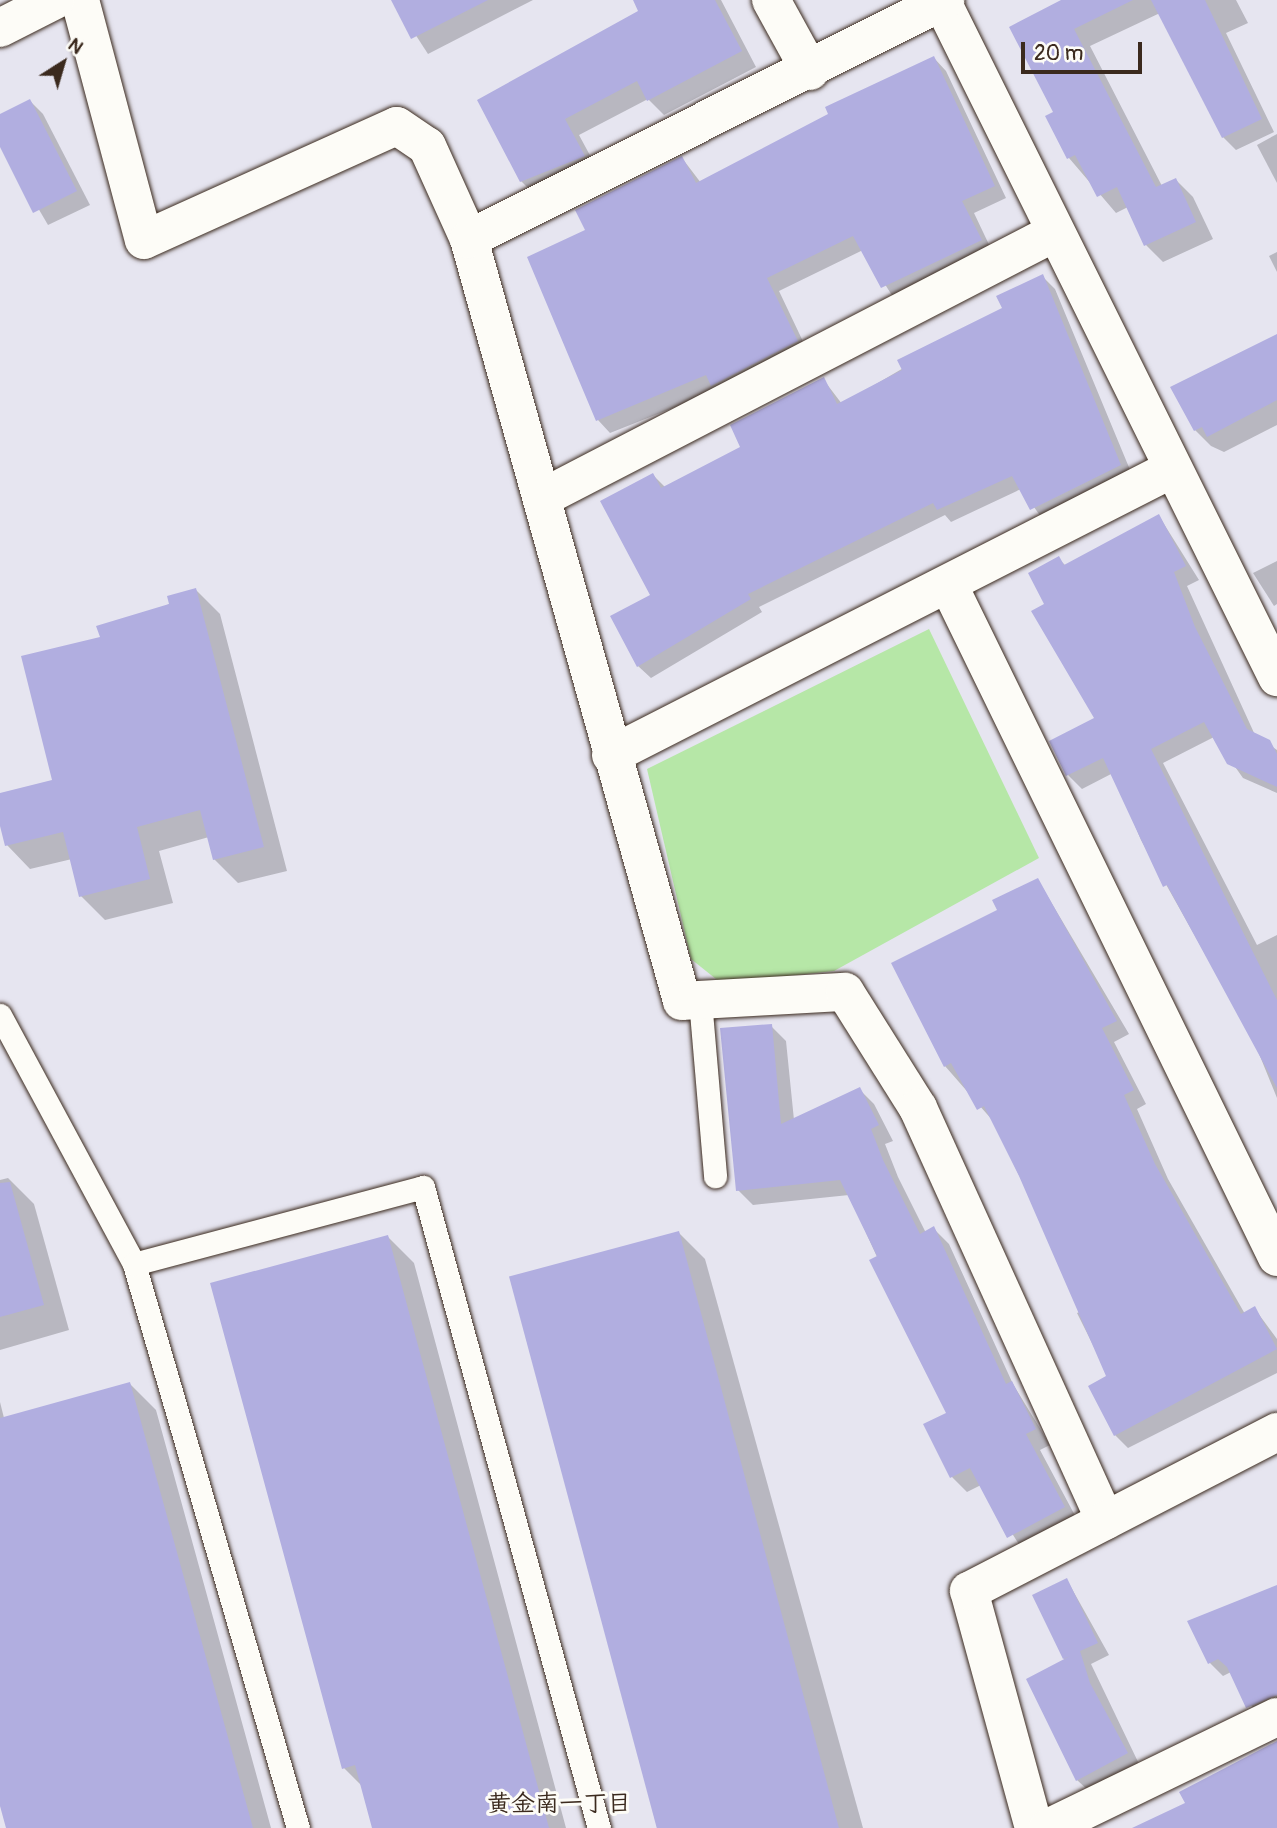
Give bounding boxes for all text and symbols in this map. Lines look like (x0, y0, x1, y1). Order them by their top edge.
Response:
north arrow (28, 28, 98, 98)
scale bar (1025, 28, 1146, 72)
text: N (63, 33, 88, 60)
text: 20 m (1034, 40, 1083, 67)
district label: 黄金南一丁目 (487, 1790, 631, 1818)

